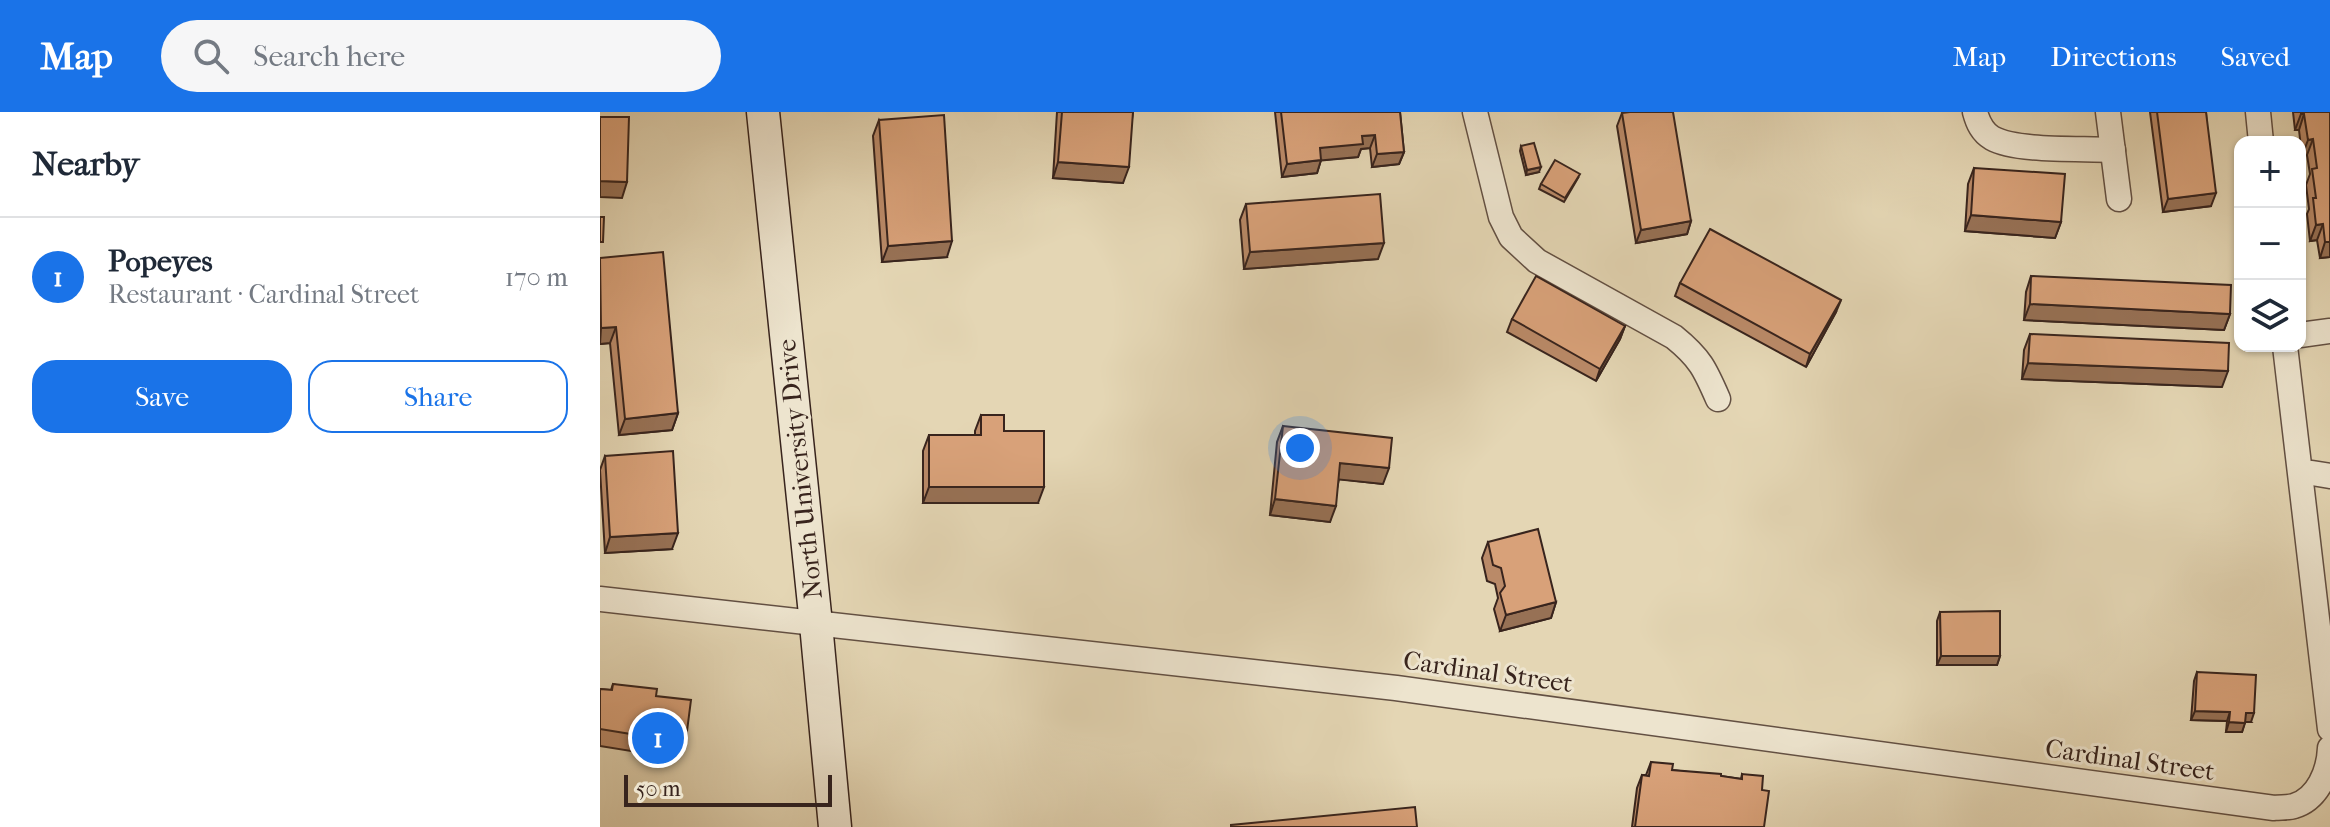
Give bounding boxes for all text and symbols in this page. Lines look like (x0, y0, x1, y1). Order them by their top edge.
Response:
search box (161, 20, 721, 92)
text: Map (40, 34, 113, 79)
icon: search (189, 34, 233, 78)
text: Search here (253, 39, 405, 74)
text: Map (1953, 40, 2006, 73)
text: Directions (2050, 40, 2177, 73)
text: Saved (2221, 40, 2290, 73)
map controls (2234, 136, 2306, 352)
button: + (2234, 136, 2306, 208)
text: Nearby (32, 144, 139, 184)
button: − (2234, 208, 2306, 280)
text: Popeyes (108, 244, 213, 279)
text: 1 (53, 262, 63, 293)
text: 170 m (505, 262, 568, 293)
text: Restaurant · Cardinal Street (108, 279, 419, 310)
button: layers (2234, 280, 2306, 352)
street label: North University Drive (771, 337, 829, 601)
button: Save (32, 360, 292, 433)
button: Share (308, 360, 568, 433)
your location (1280, 428, 1320, 468)
street label: Cardinal Street (1401, 645, 1575, 699)
pin: 1 (632, 708, 684, 768)
street label: Cardinal Street (2043, 733, 2217, 787)
scale bar (624, 771, 832, 807)
text: 50 m (636, 776, 681, 802)

